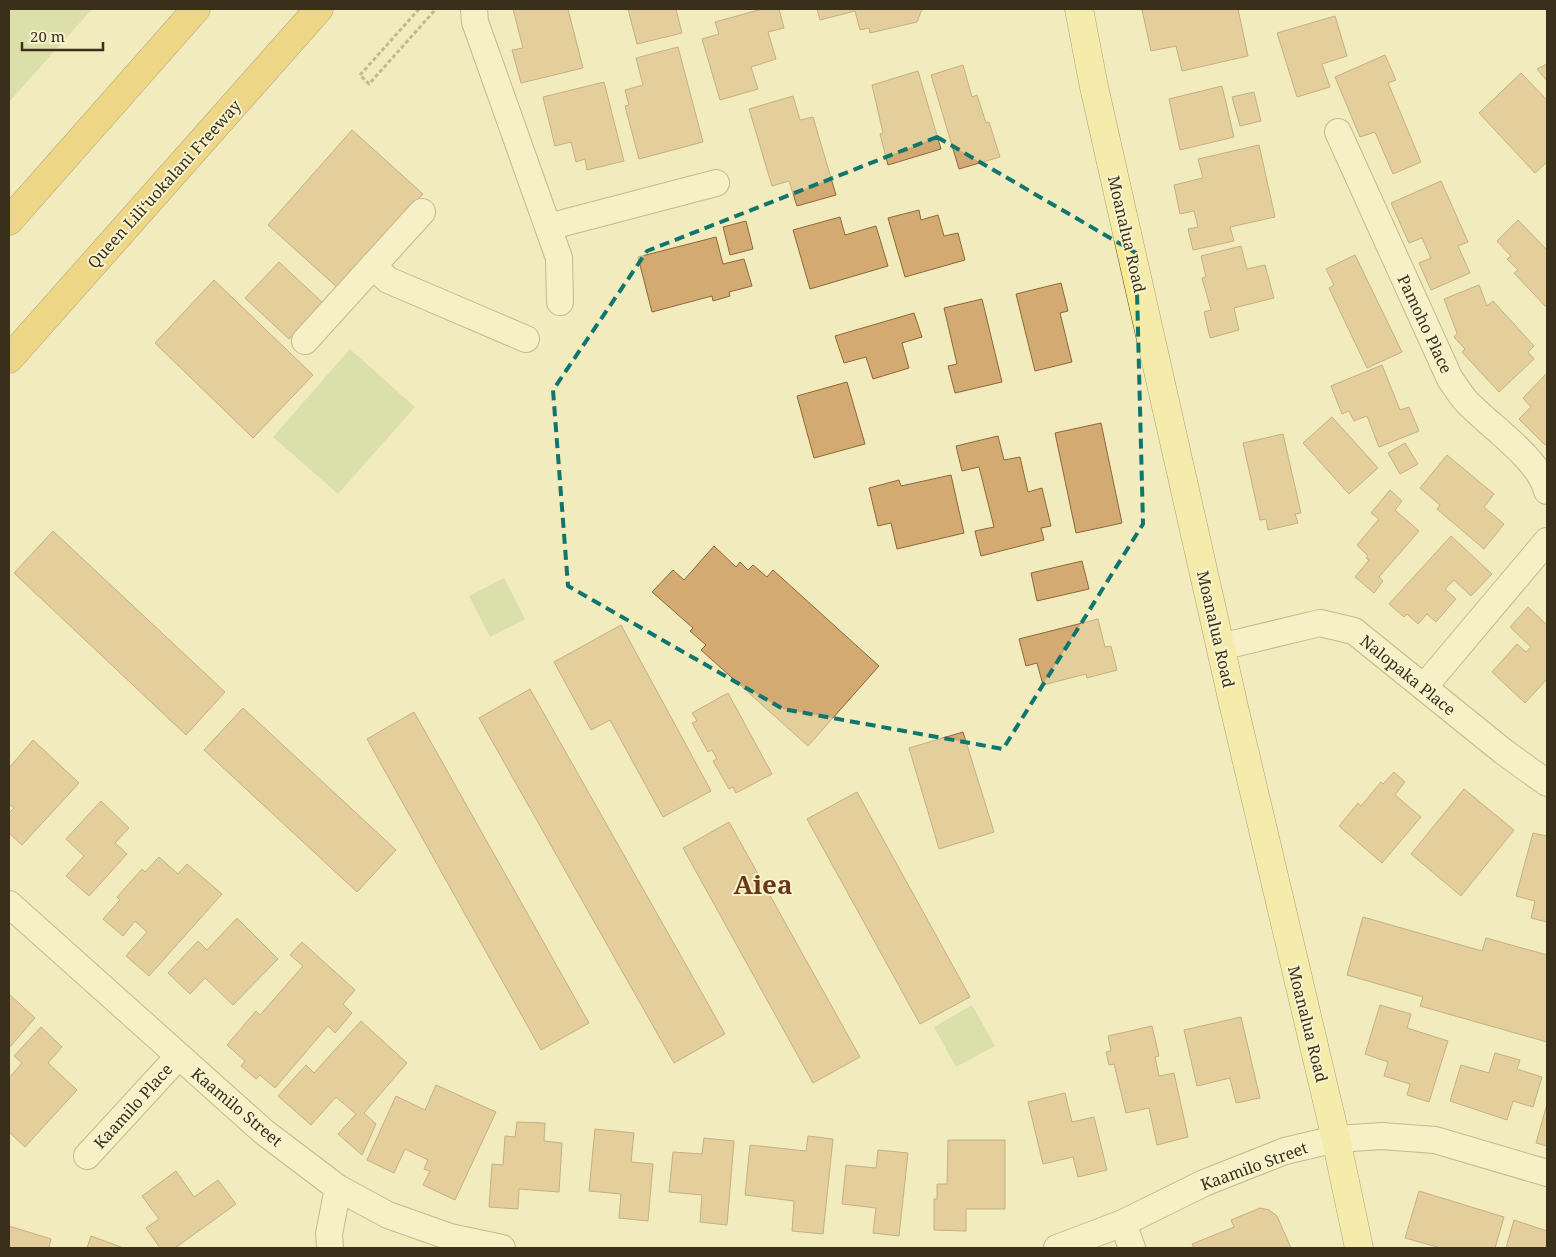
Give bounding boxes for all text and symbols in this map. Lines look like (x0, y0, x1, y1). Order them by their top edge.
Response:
scale bar (22, 20, 104, 52)
text: 20 m (30, 26, 65, 46)
street label: Queen Liliʻuokalani Freeway (82, 94, 246, 273)
street label: Moanalua Road (1103, 173, 1151, 295)
street label: Pamoho Place (1392, 271, 1458, 377)
street label: Moanalua Road (1192, 568, 1240, 690)
street label: Nalopaka Place (1356, 630, 1460, 720)
district label: Aiea (733, 866, 793, 902)
street label: Moanalua Road (1283, 963, 1333, 1085)
street label: Kaamilo Place (89, 1059, 177, 1153)
street label: Kaamilo Street (187, 1062, 287, 1152)
street label: Kaamilo Street (1197, 1136, 1311, 1196)

